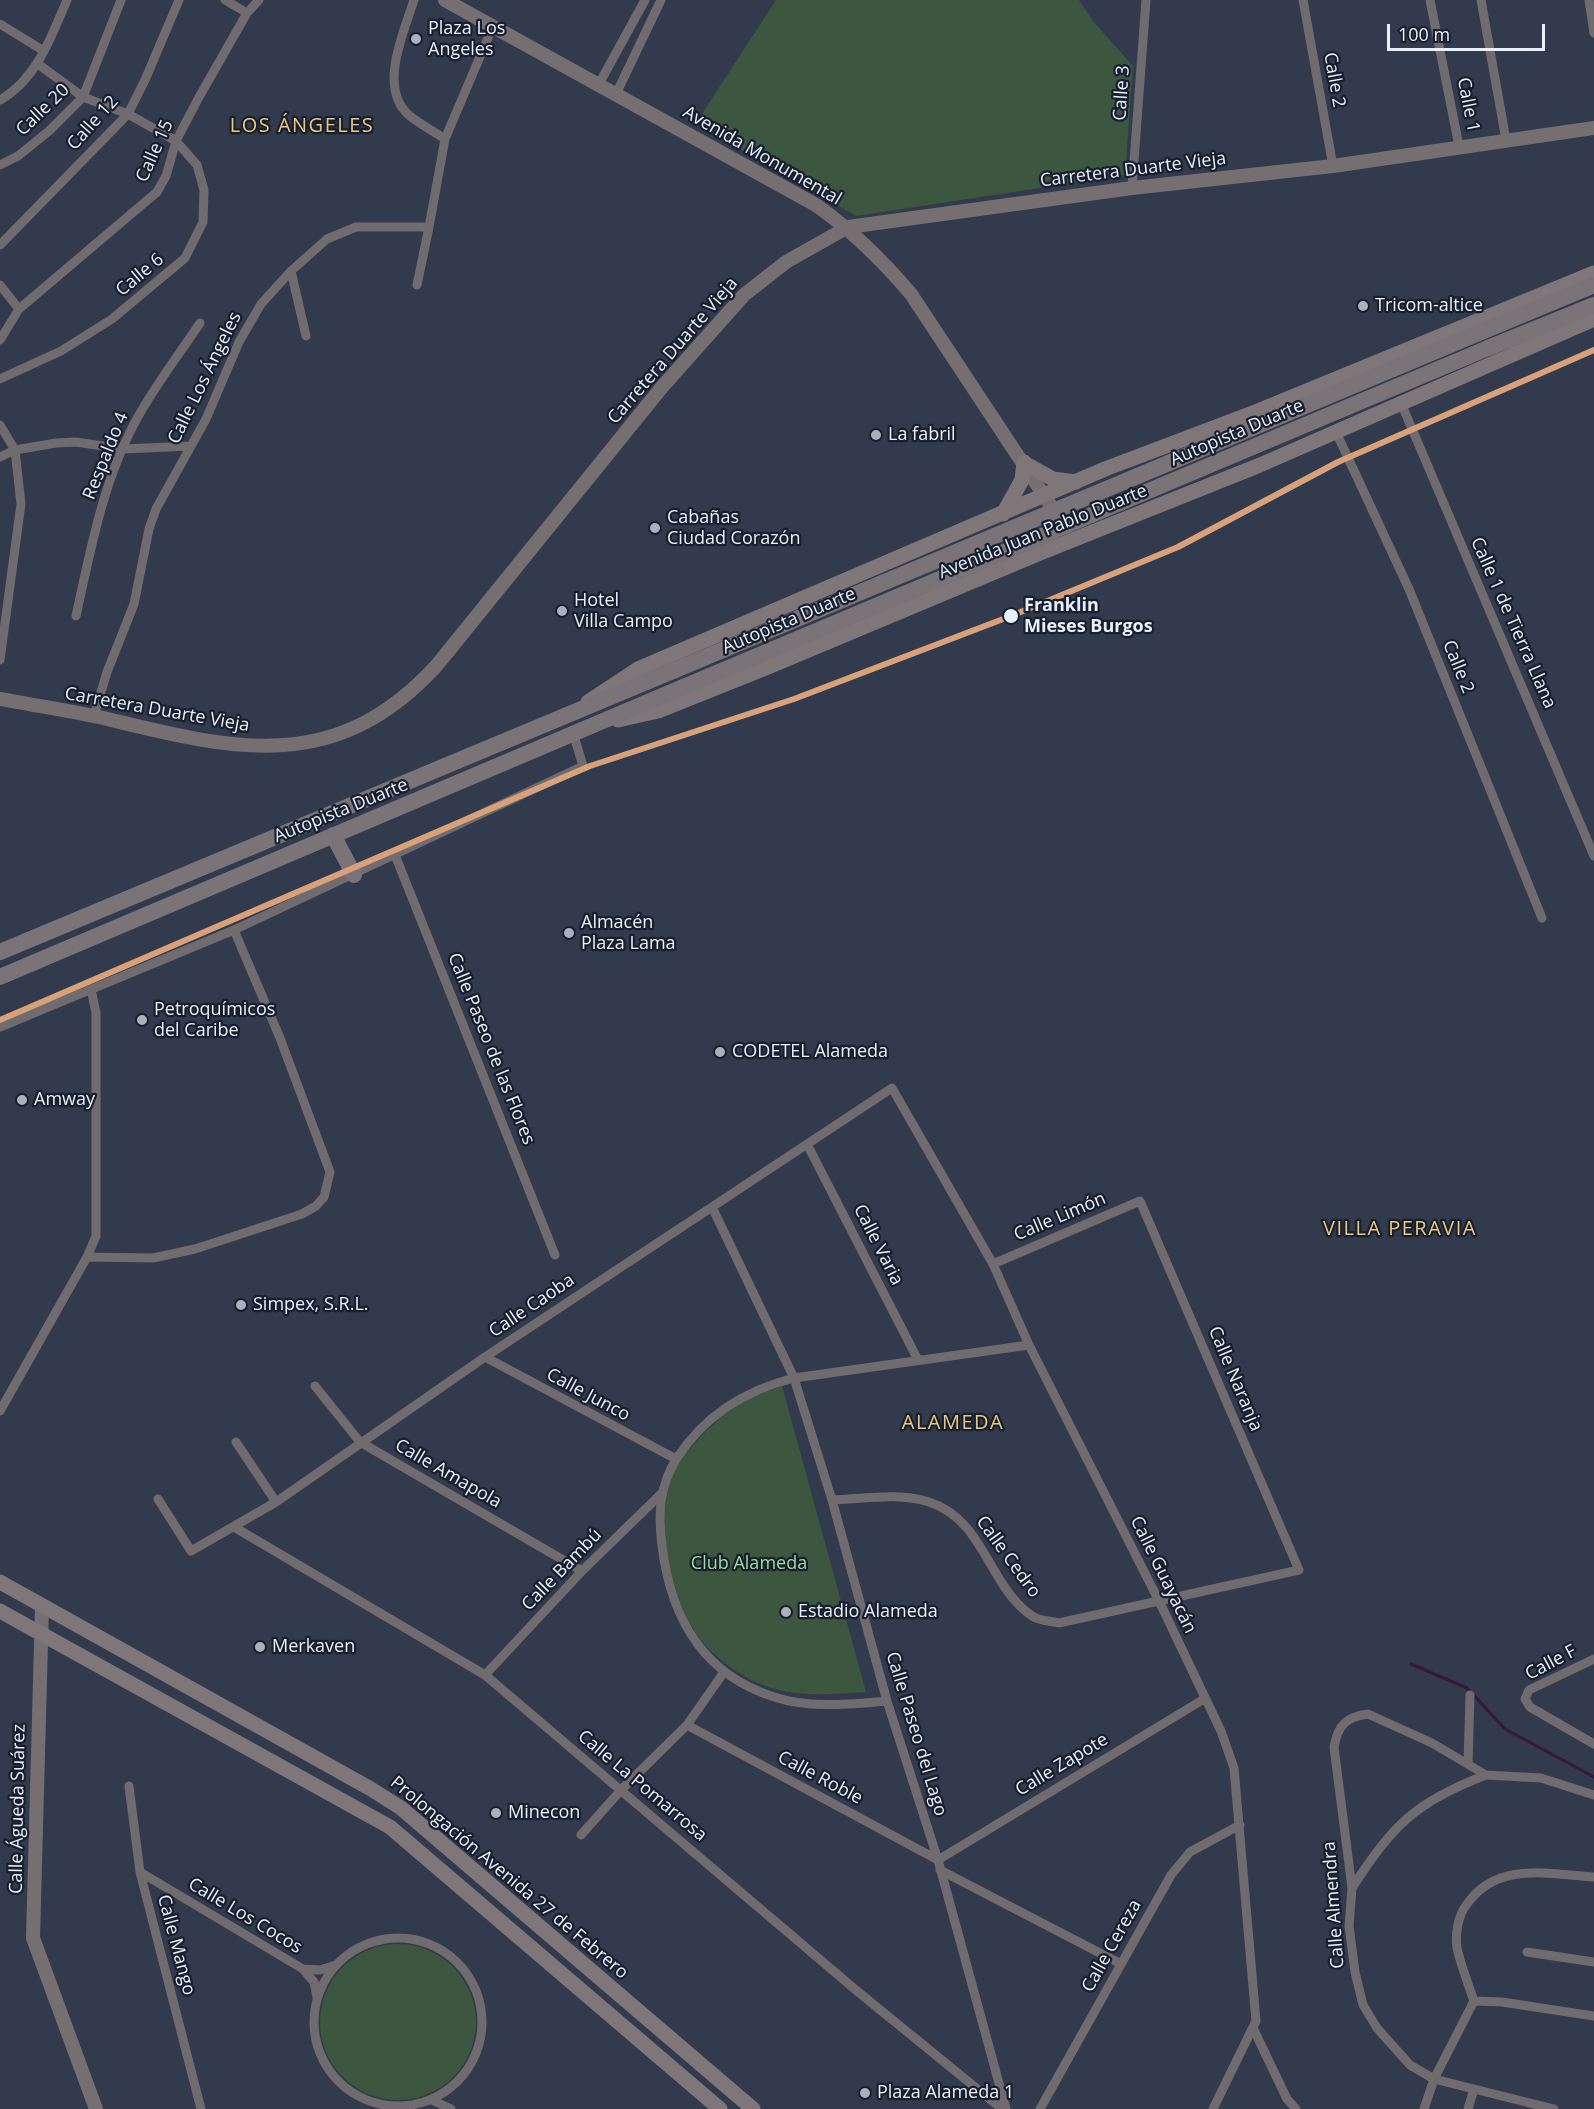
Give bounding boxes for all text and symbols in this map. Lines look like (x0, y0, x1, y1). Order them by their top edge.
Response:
scale bar (1390, 12, 1548, 50)
place label: Plaza Los Angeles (428, 18, 505, 60)
text: 100 m (1398, 22, 1450, 46)
marker: Plaza Los Angeles (409, 32, 423, 46)
street label: Calle 2 (1319, 51, 1349, 109)
street label: Calle 3 (1109, 65, 1135, 121)
street label: Calle 1 (1452, 76, 1484, 134)
street label: Calle 20 (12, 79, 74, 141)
street label: Calle 12 (63, 91, 123, 155)
street label: Avenida Monumental (679, 102, 845, 210)
district label: LOS ÁNGELES (230, 114, 374, 138)
street label: Calle 15 (132, 117, 178, 185)
street label: Carretera Duarte Vieja (1039, 148, 1227, 192)
street label: Calle 6 (112, 249, 168, 301)
street label: Carretera Duarte Vieja (603, 273, 743, 429)
place label: Tricom-altice (1375, 295, 1483, 317)
marker: Tricom-altice (1356, 299, 1370, 313)
street label: Calle Los Ángeles (164, 308, 246, 448)
street label: Autopista Duarte (1167, 395, 1307, 471)
street label: Respaldo 4 (79, 409, 133, 503)
place label: La fabril (888, 424, 956, 446)
marker: La fabril (869, 428, 883, 442)
street label: Avenida Juan Pablo Duarte (935, 480, 1151, 584)
place label: Cabañas Ciudad Corazón (667, 507, 800, 550)
marker: Cabañas Ciudad Corazón (648, 521, 662, 535)
street label: Calle 1 de Tierra Llana (1466, 534, 1560, 712)
street label: Autopista Duarte (719, 583, 859, 659)
place label: Hotel Villa Campo (574, 590, 673, 632)
place label: Franklin Mieses Burgos (1024, 595, 1153, 638)
marker: Hotel Villa Campo (555, 604, 569, 618)
marker: Franklin Mieses Burgos (1002, 607, 1020, 625)
street label: Calle 2 (1438, 637, 1478, 697)
street label: Carretera Duarte Vieja (63, 683, 251, 737)
street label: Autopista Duarte (271, 774, 411, 848)
place label: Almacén Plaza Lama (581, 912, 676, 954)
marker: Almacén Plaza Lama (562, 926, 576, 940)
street label: Calle Paseo de las Flores (443, 950, 539, 1148)
place label: Petroquímicos del Caribe (154, 999, 275, 1042)
marker: Petroquímicos del Caribe (135, 1013, 149, 1027)
place label: CODETEL Alameda (732, 1041, 888, 1063)
marker: CODETEL Alameda (713, 1045, 727, 1059)
place label: Amway (34, 1089, 95, 1111)
marker: Amway (15, 1093, 29, 1107)
street label: Calle Limón (1011, 1188, 1109, 1246)
street label: Calle Varia (848, 1201, 908, 1289)
district label: VILLA PERAVIA (1323, 1217, 1477, 1241)
street label: Calle Caoba (485, 1270, 579, 1342)
place label: Simpex, S.R.L. (253, 1294, 369, 1316)
marker: Simpex, S.R.L. (234, 1298, 248, 1312)
street label: Calle Naranja (1203, 1323, 1267, 1435)
street label: Calle Junco (543, 1364, 633, 1426)
district label: ALAMEDA (902, 1411, 1004, 1435)
street label: Calle Amapola (391, 1435, 505, 1513)
street label: Calle Cedro (971, 1512, 1045, 1602)
street label: Calle Guayacán (1125, 1513, 1201, 1637)
street label: Calle Bambú (518, 1525, 606, 1615)
park label: Club Alameda (691, 1553, 807, 1575)
place label: Estadio Alameda (798, 1601, 938, 1623)
marker: Estadio Alameda (779, 1605, 793, 1619)
place label: Merkaven (272, 1636, 355, 1658)
marker: Merkaven (253, 1640, 267, 1654)
street label: Calle F (1522, 1641, 1580, 1685)
street label: Calle Paseo del Lago (881, 1649, 951, 1819)
street label: Calle Águeda Suárez (6, 1724, 30, 1894)
street label: Calle La Pomarrosa (573, 1726, 711, 1846)
street label: Calle Zapote (1012, 1729, 1112, 1801)
street label: Calle Roble (774, 1747, 866, 1809)
street label: Prolongación Avenida 27 de Febrero (386, 1772, 632, 1984)
place label: Minecon (508, 1802, 580, 1824)
marker: Minecon (489, 1806, 503, 1820)
street label: Calle Almendra (1319, 1841, 1349, 1969)
street label: Calle Los Cocos (184, 1874, 306, 1958)
street label: Calle Mango (152, 1892, 200, 1998)
street label: Calle Cereza (1078, 1896, 1146, 1996)
place label: Plaza Alameda 1 (877, 2082, 1014, 2104)
marker: Plaza Alameda 1 (858, 2086, 872, 2100)

